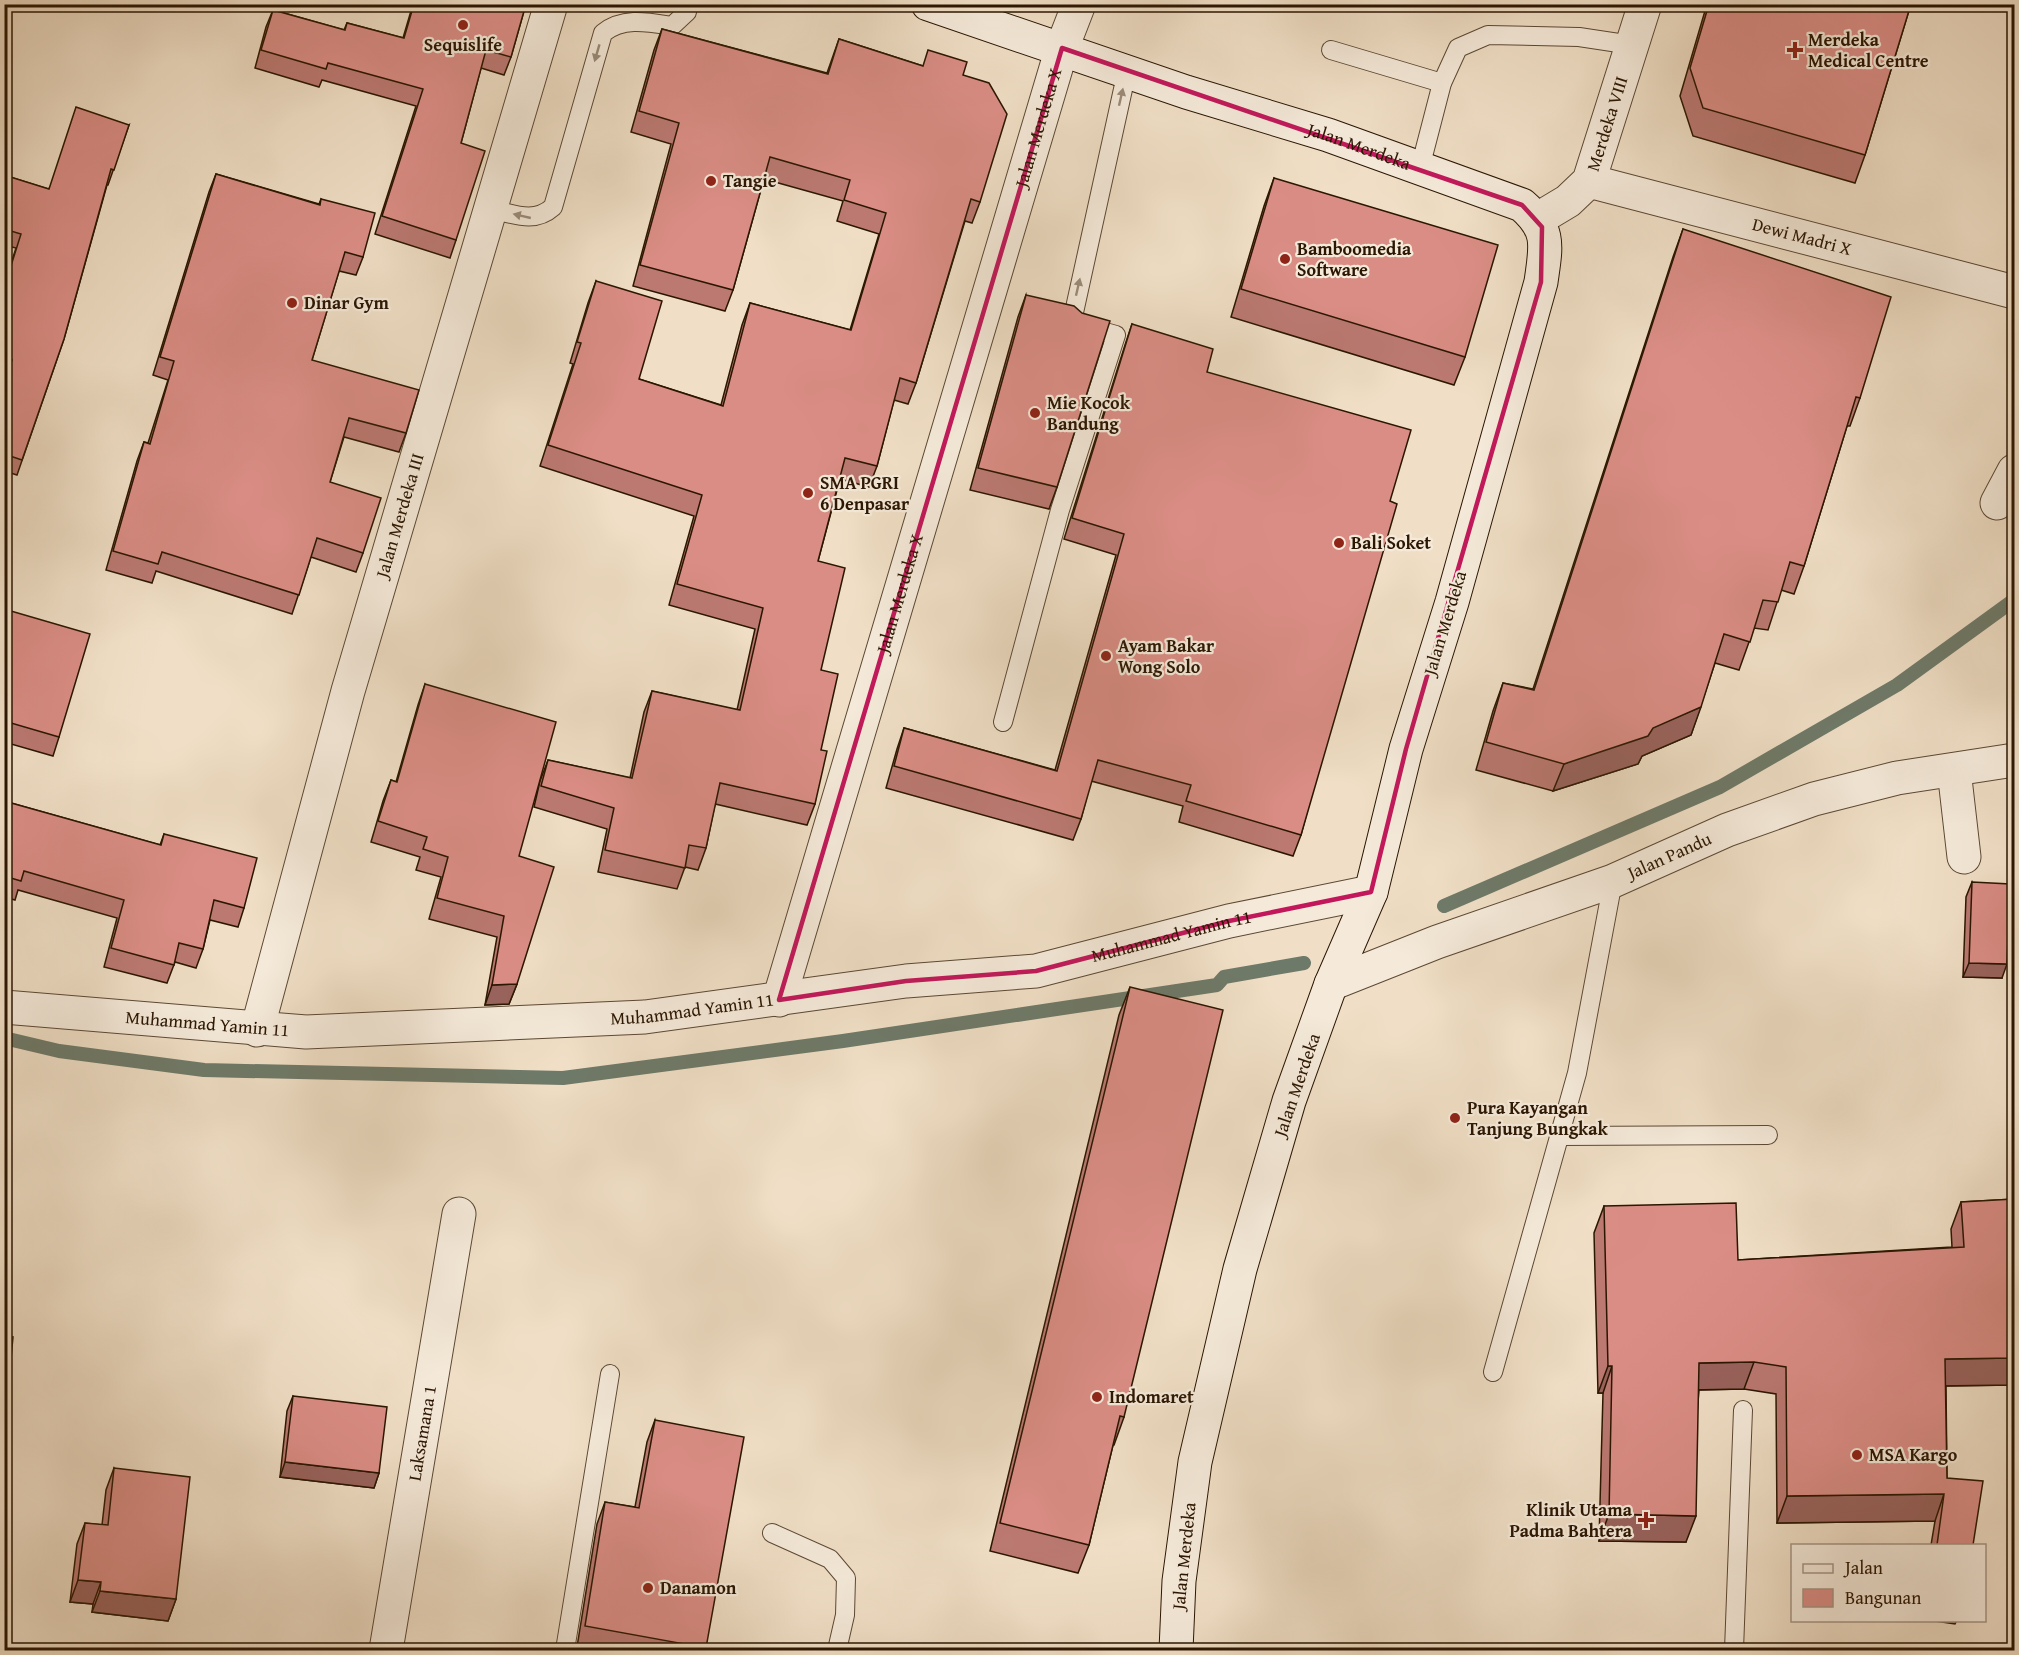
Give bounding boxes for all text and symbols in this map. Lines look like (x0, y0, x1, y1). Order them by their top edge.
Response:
marker: Sequislife (456, 18, 470, 32)
place label: Merdeka Medical Centre (1808, 26, 1929, 74)
place label: Sequislife (424, 31, 502, 58)
marker: Merdeka Medical Centre (1786, 41, 1804, 59)
one-way arrow (592, 44, 601, 62)
street label: Jalan Merdeka X (1007, 65, 1068, 192)
street label: Merdeka VIII (1579, 73, 1634, 175)
one-way arrow (1117, 87, 1126, 106)
street label: Jalan Merdeka (1302, 115, 1415, 177)
place label: Tangie (723, 167, 777, 194)
marker: Tangie (704, 174, 718, 188)
street label: Dewi Madri X (1749, 210, 1855, 262)
one-way arrow (512, 211, 531, 220)
place label: Bamboomedia Software (1297, 235, 1412, 283)
marker: Bamboomedia Software (1278, 252, 1292, 266)
one-way arrow (1074, 278, 1083, 297)
place label: Dinar Gym (304, 289, 390, 316)
marker: Dinar Gym (285, 296, 299, 310)
place label: Mie Kocok Bandung (1047, 389, 1131, 437)
marker: Mie Kocok Bandung (1028, 406, 1042, 420)
street label: Jalan Merdeka III (368, 450, 431, 583)
place label: SMA PGRI 6 Denpasar (820, 469, 910, 517)
marker: SMA PGRI 6 Denpasar (801, 486, 815, 500)
place label: Bali Soket (1351, 529, 1431, 556)
street label: Jalan Merdeka X (868, 531, 930, 658)
marker: Bali Soket (1332, 536, 1346, 550)
street label: Jalan Merdeka (1415, 567, 1473, 680)
place label: Ayam Bakar Wong Solo (1118, 632, 1215, 680)
marker: Ayam Bakar Wong Solo (1099, 649, 1113, 663)
street label: Jalan Pandu (1621, 825, 1716, 887)
street label: Muhammad Yamin 11 (1088, 903, 1254, 969)
street label: Muhammad Yamin 11 (610, 985, 775, 1032)
street label: Muhammad Yamin 11 (124, 1003, 290, 1044)
street label: Jalan Merdeka (1266, 1029, 1327, 1142)
place label: Pura Kayangan Tanjung Bungkak (1467, 1094, 1609, 1142)
marker: Pura Kayangan Tanjung Bungkak (1448, 1111, 1462, 1125)
street label: Laksamana 1 (401, 1383, 443, 1483)
place label: Indomaret (1109, 1383, 1194, 1410)
marker: Indomaret (1090, 1390, 1104, 1404)
place label: MSA Kargo (1869, 1441, 1958, 1468)
marker: MSA Kargo (1850, 1448, 1864, 1462)
place label: Klinik Utama Padma Bahtera (1509, 1496, 1633, 1544)
street label: Jalan Merdeka (1164, 1500, 1203, 1613)
marker: Klinik Utama Padma Bahtera (1637, 1511, 1655, 1529)
legend (1791, 1544, 1986, 1622)
text: Jalan (1843, 1554, 1883, 1581)
place label: Danamon (660, 1574, 737, 1601)
marker: Danamon (641, 1581, 655, 1595)
text: Bangunan (1845, 1584, 1921, 1611)

